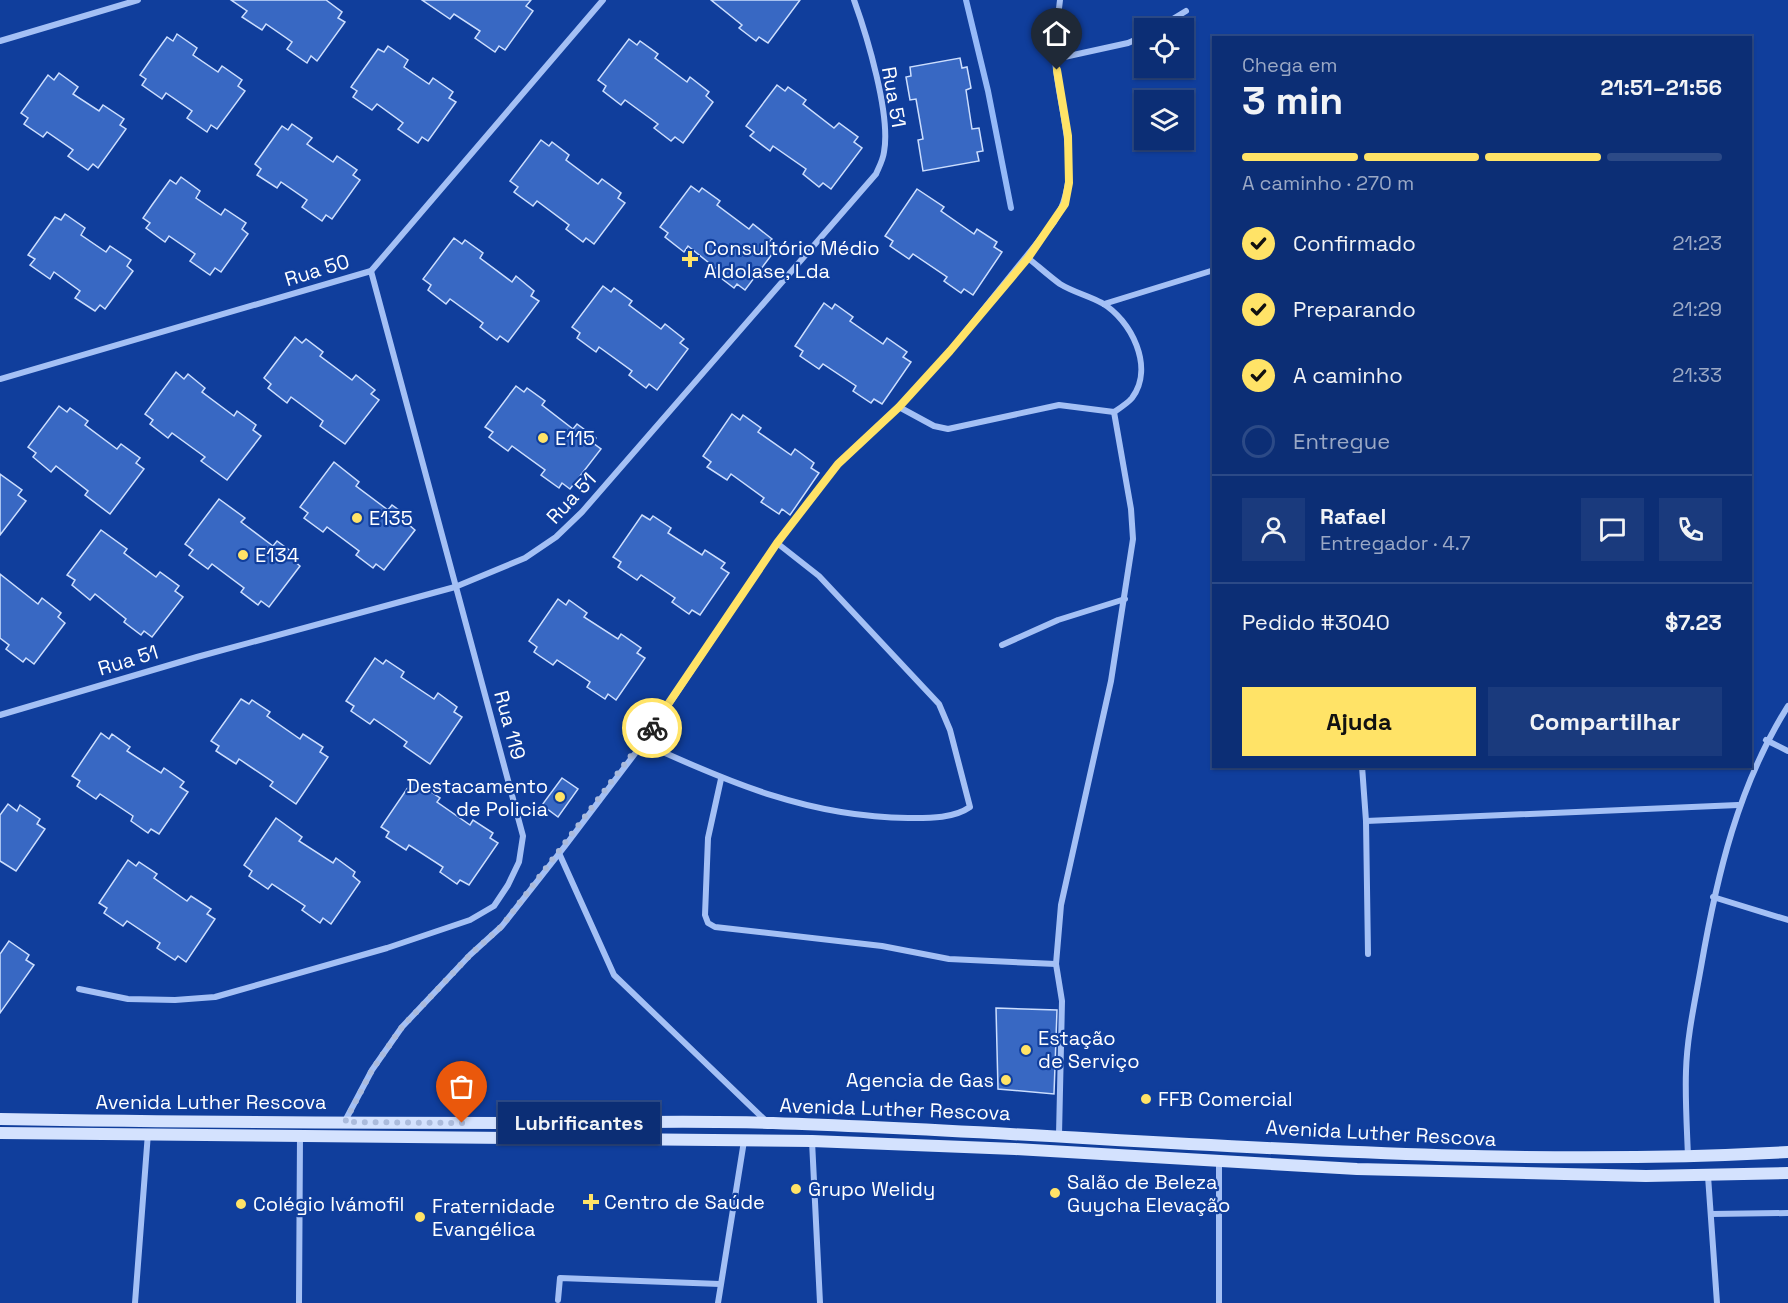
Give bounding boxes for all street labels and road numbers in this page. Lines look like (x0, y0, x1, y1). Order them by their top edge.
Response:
street label: Rua 51 (876, 64, 912, 130)
street label: Rua 50 (281, 248, 353, 292)
street label: Rua 51 (540, 467, 602, 529)
street label: Rua 51 (95, 639, 161, 681)
street label: Rua 119 (488, 688, 532, 762)
street label: Avenida Luther Rescova (95, 1089, 327, 1115)
street label: Avenida Luther Rescova (779, 1092, 1011, 1126)
street label: Avenida Luther Rescova (1265, 1114, 1497, 1152)

